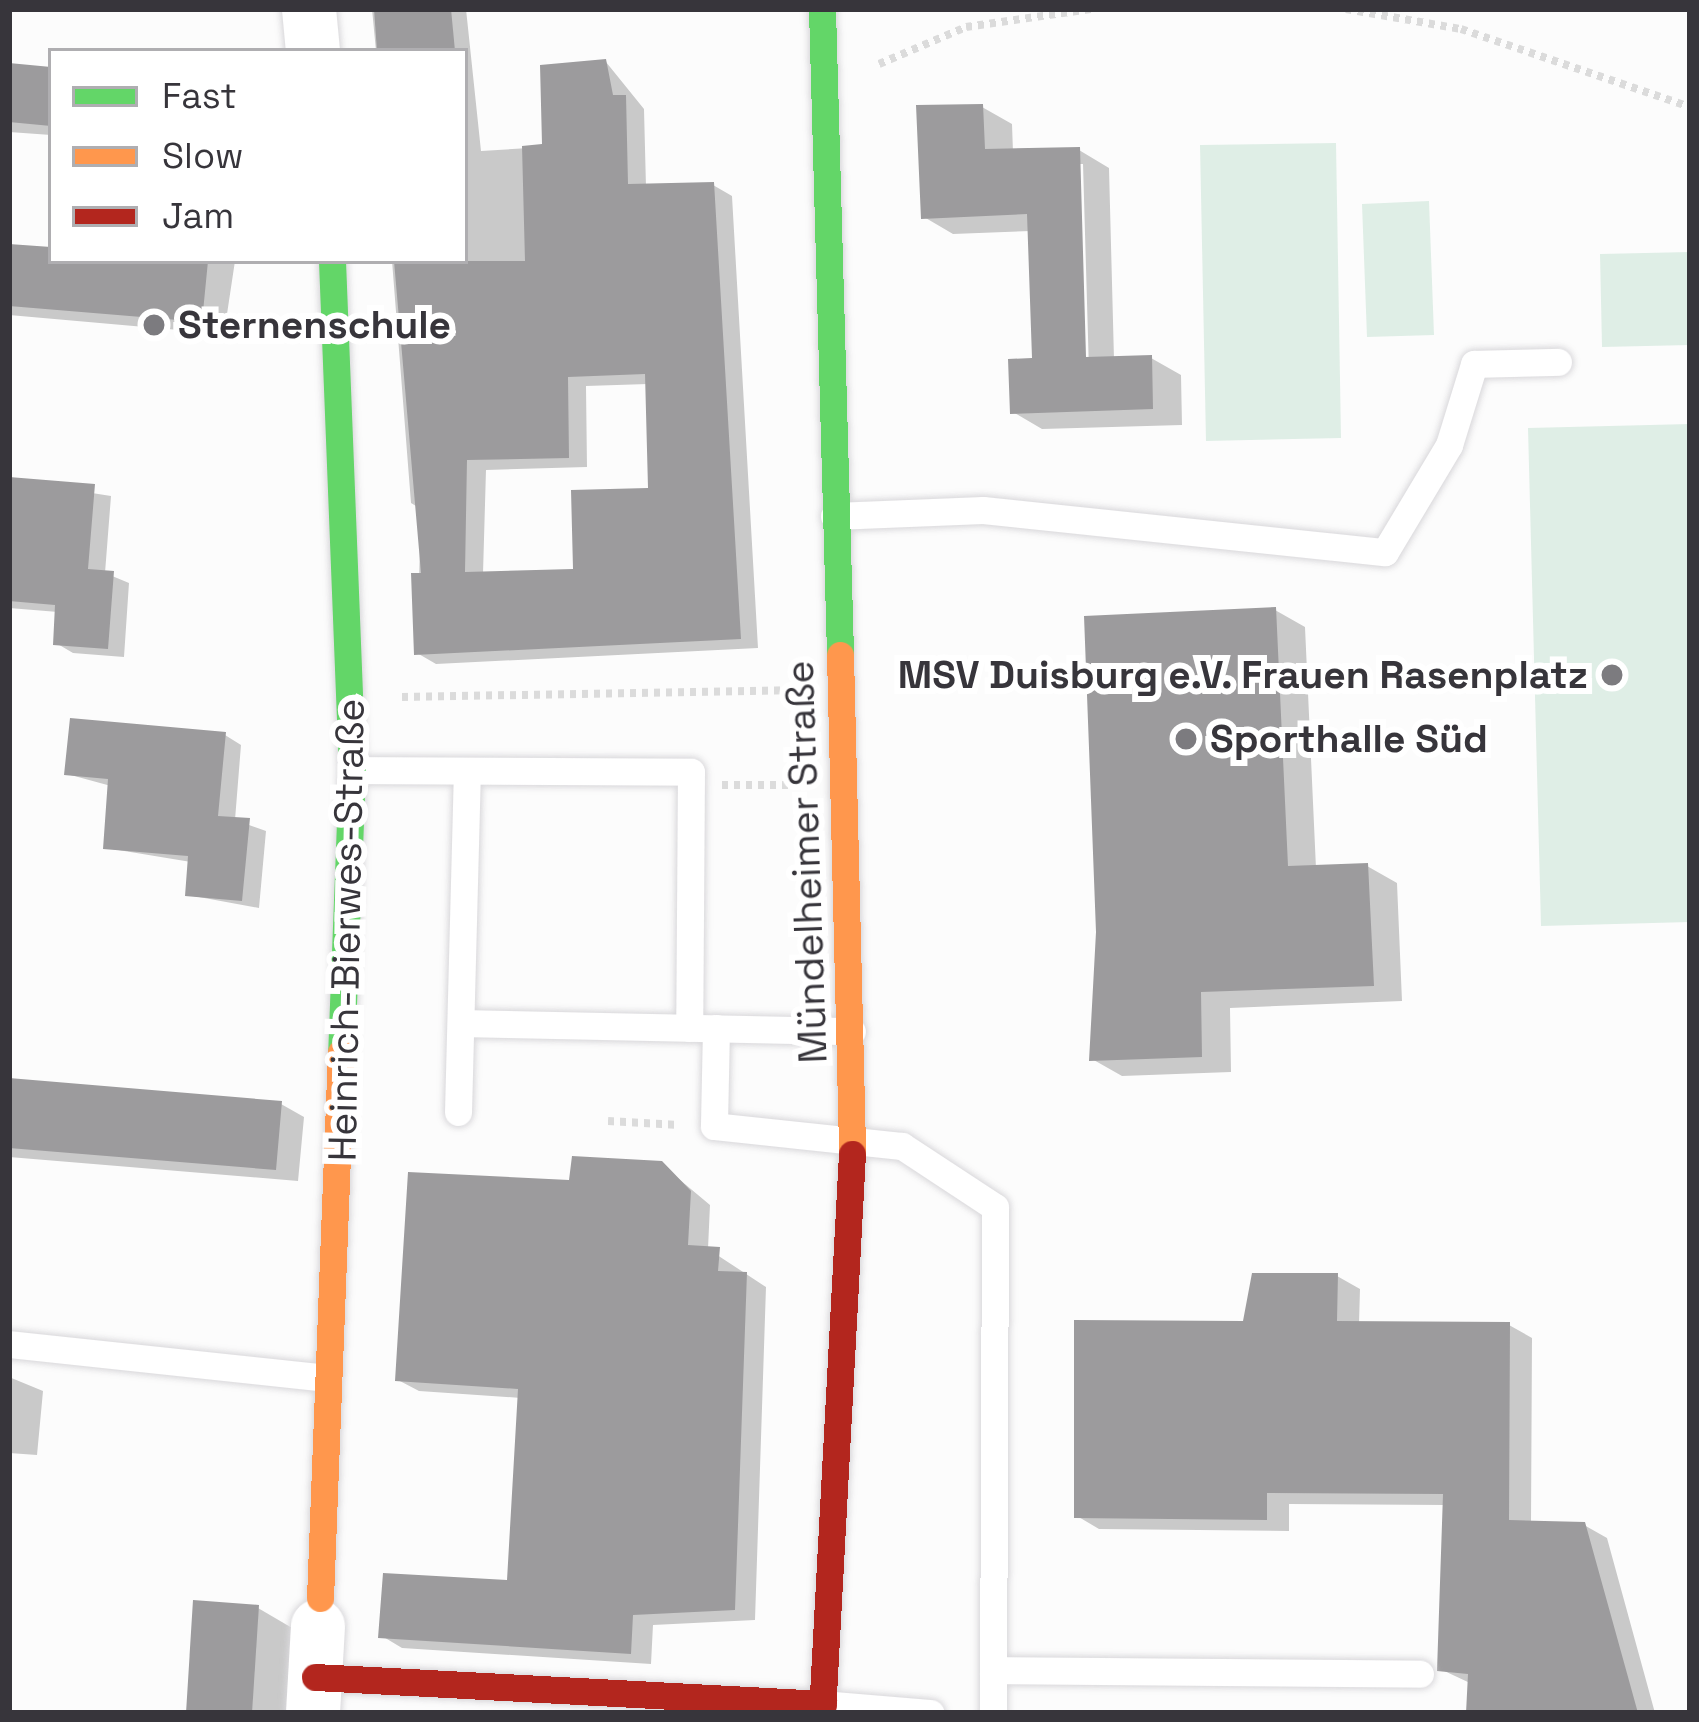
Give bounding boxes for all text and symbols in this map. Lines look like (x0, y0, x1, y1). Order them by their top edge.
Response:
legend (48, 48, 468, 264)
text: Fast (162, 73, 237, 119)
text: Slow (162, 133, 244, 179)
text: Jam (162, 193, 234, 239)
place label: Sternenschule (178, 302, 451, 348)
marker: Sternenschule (141, 312, 167, 338)
place label: MSV Duisburg e.V. Frauen Rasenplatz (896, 652, 1588, 698)
street label: Mündelheimer Straße (777, 660, 837, 1064)
marker: MSV Duisburg e.V. Frauen Rasenplatz (1599, 662, 1625, 688)
street label: Heinrich-Bierwes-Straße (320, 698, 374, 1162)
place label: Sporthalle Süd (1210, 716, 1488, 762)
marker: Sporthalle Süd (1173, 726, 1199, 752)

